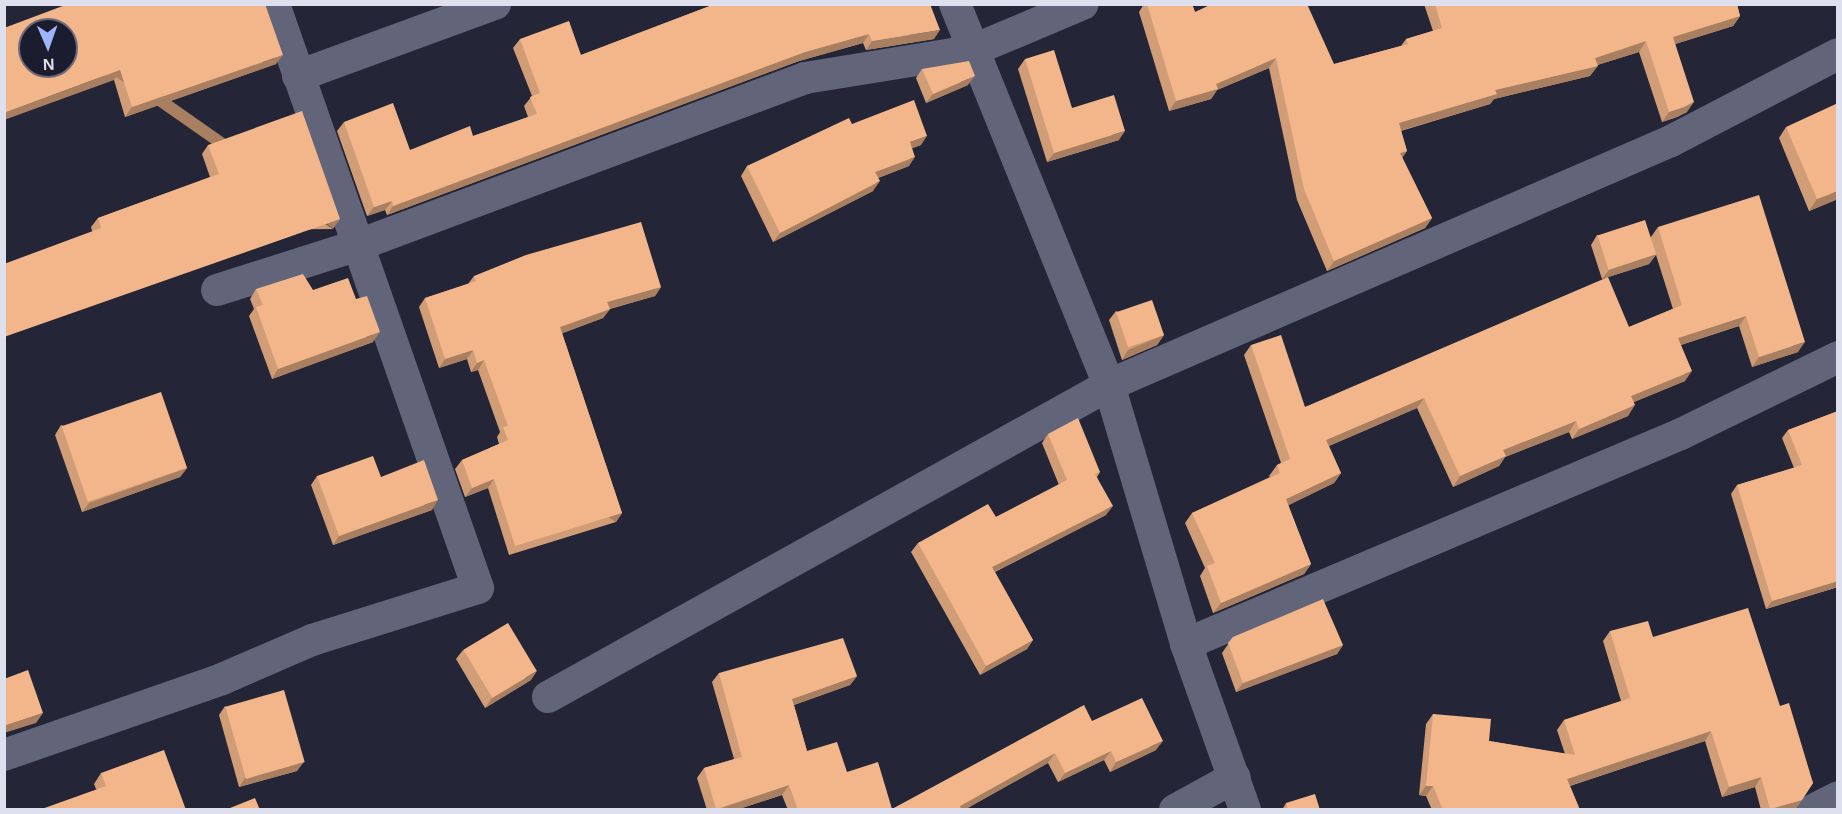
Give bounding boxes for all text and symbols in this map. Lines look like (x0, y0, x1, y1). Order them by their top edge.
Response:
north arrow (18, 18, 78, 78)
text: N (43, 56, 55, 73)

